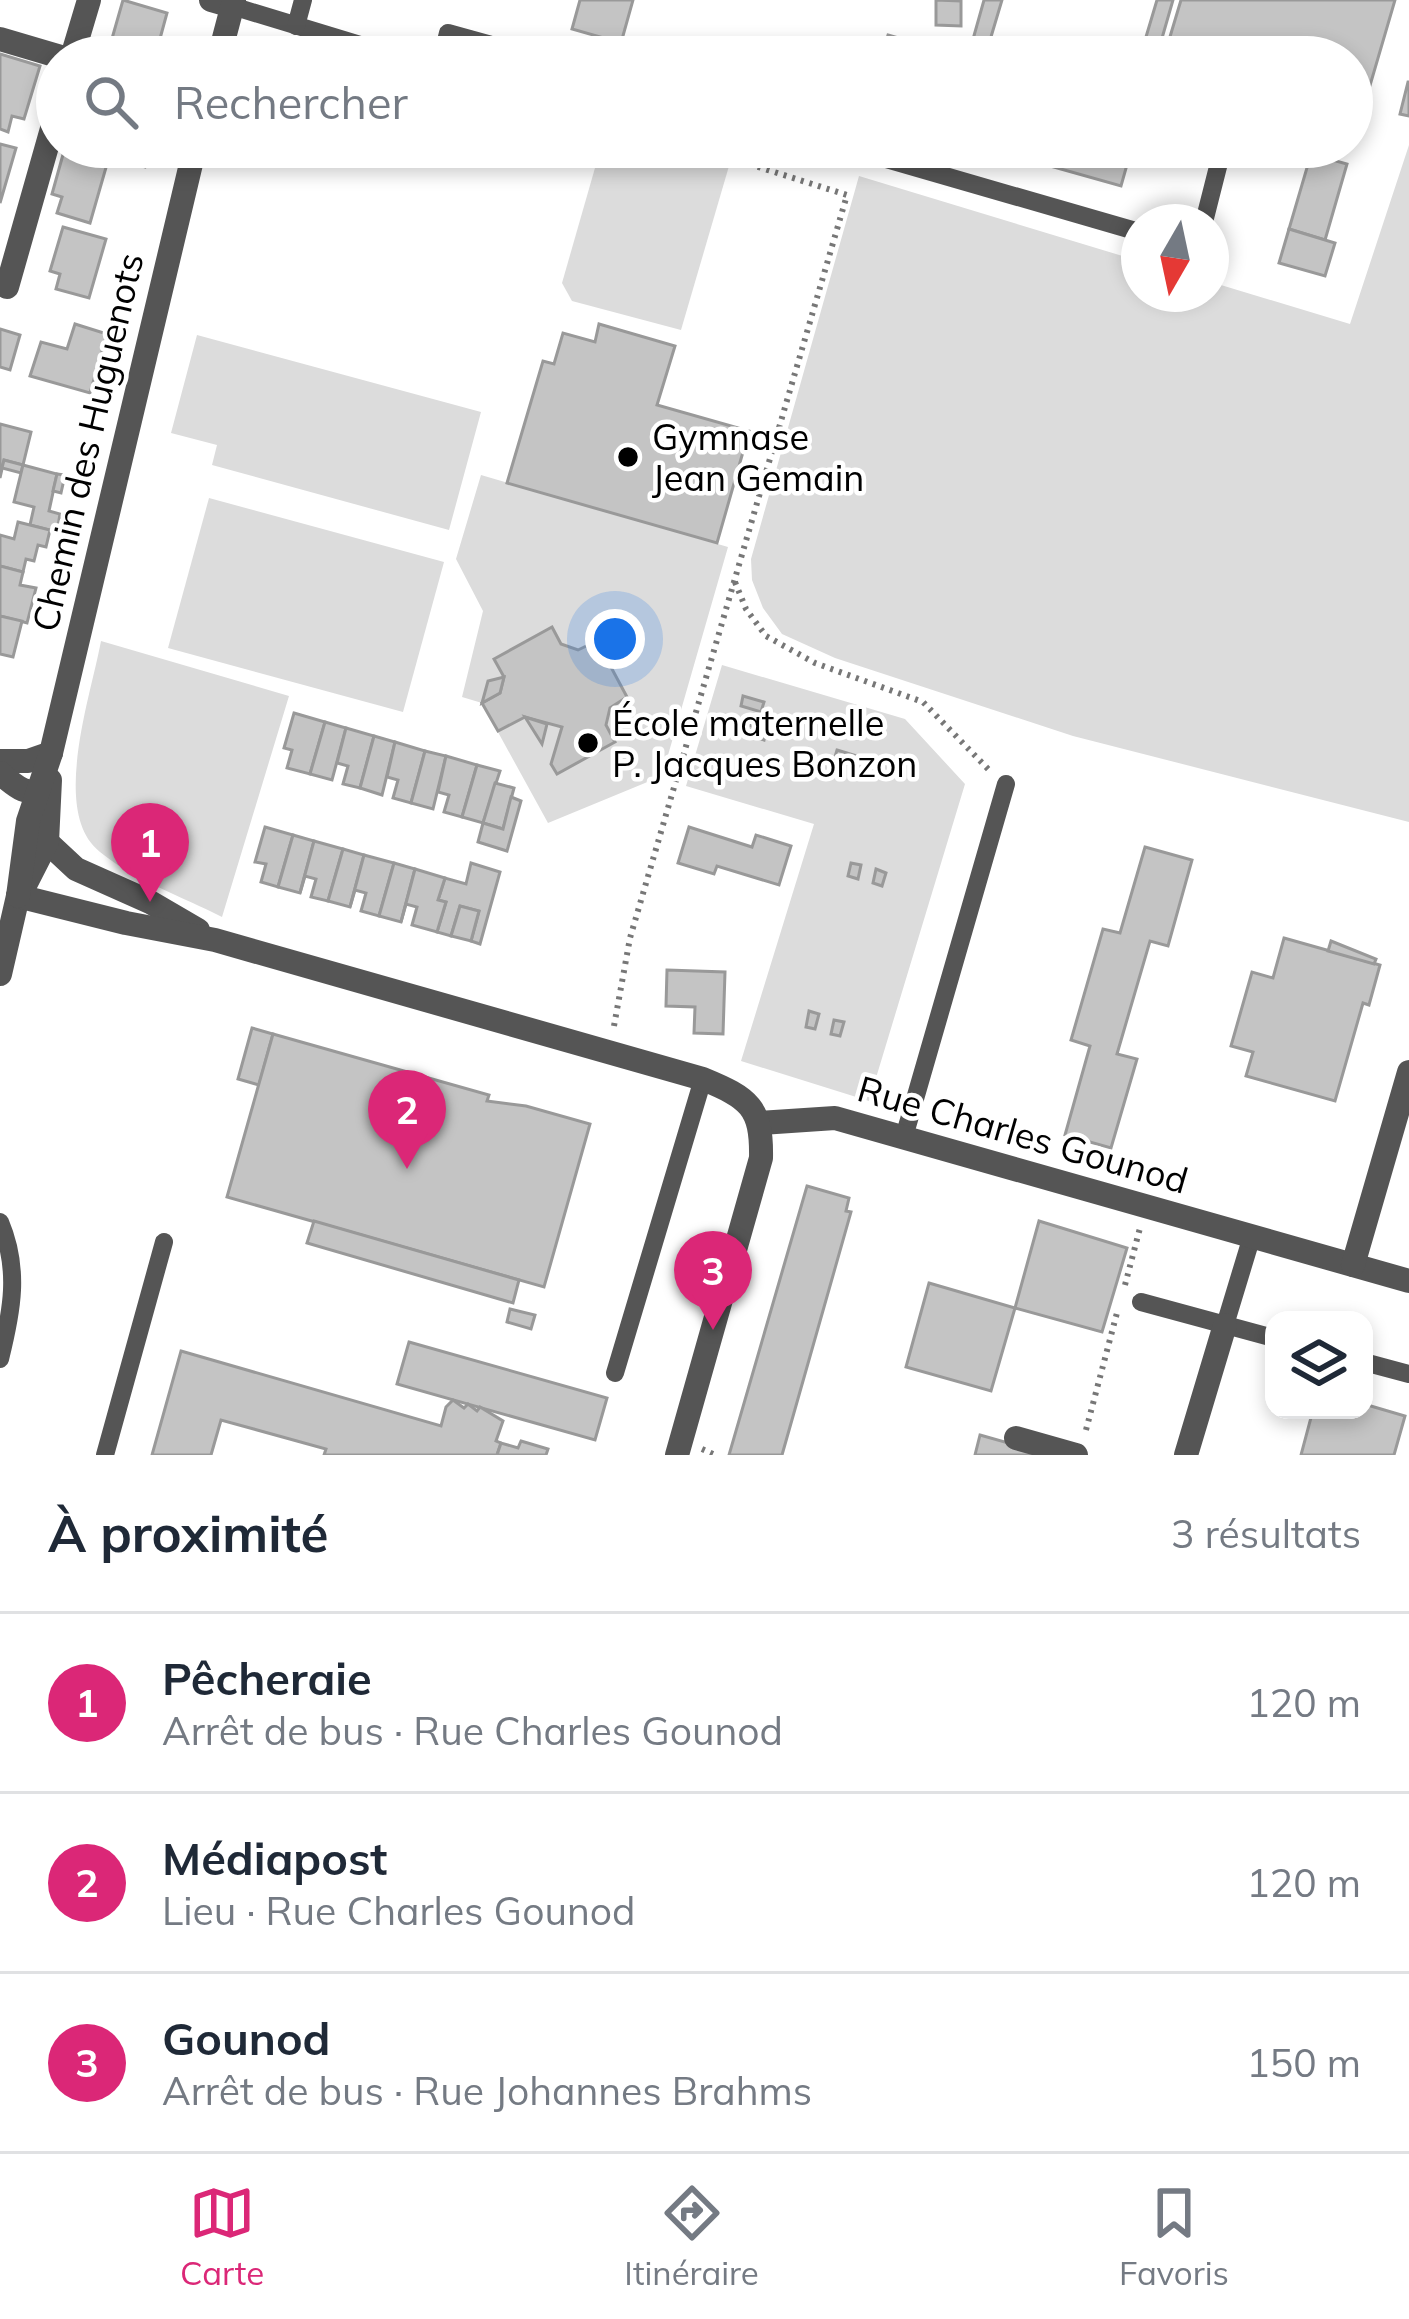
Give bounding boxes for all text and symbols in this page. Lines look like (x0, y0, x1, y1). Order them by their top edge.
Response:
search box (36, 36, 1373, 168)
icon: search (78, 69, 144, 135)
text: Rechercher (174, 74, 408, 130)
north arrow (1121, 204, 1229, 312)
street label: Chemin des Huguenots (22, 249, 152, 635)
place label: Gymnase Jean Gemain (652, 414, 864, 500)
marker: Gymnase Jean Gemain (615, 444, 641, 470)
your location (585, 609, 645, 669)
place label: École maternelle P. Jacques Bonzon (612, 700, 917, 786)
marker: École maternelle P. Jacques Bonzon (575, 730, 601, 756)
pin: 1 (111, 803, 189, 902)
street label: Rue Charles Gounod (853, 1065, 1193, 1203)
pin: 2 (368, 1070, 446, 1169)
pin: 3 (674, 1231, 752, 1330)
map controls (1265, 1311, 1373, 1419)
button: layers (1265, 1311, 1373, 1419)
text: À proximité (48, 1501, 329, 1565)
text: 3 résultats (1171, 1509, 1361, 1558)
text: Pêcheraie (162, 1650, 372, 1706)
text: 1 (75, 1678, 99, 1727)
text: 120 m (1246, 1678, 1361, 1727)
text: Arrêt de bus · Rue Charles Gounod (162, 1706, 783, 1755)
text: Médiapost (162, 1830, 387, 1886)
text: 2 (75, 1858, 99, 1907)
text: 120 m (1246, 1858, 1361, 1907)
text: Lieu · Rue Charles Gounod (162, 1886, 635, 1935)
text: Gounod (162, 2010, 330, 2066)
text: 3 (75, 2038, 99, 2087)
text: 150 m (1246, 2038, 1361, 2087)
text: Arrêt de bus · Rue Johannes Brahms (162, 2066, 812, 2115)
tab: Carte (180, 2180, 264, 2293)
tab: Itinéraire (624, 2180, 759, 2293)
tab: Favoris (1119, 2180, 1229, 2293)

